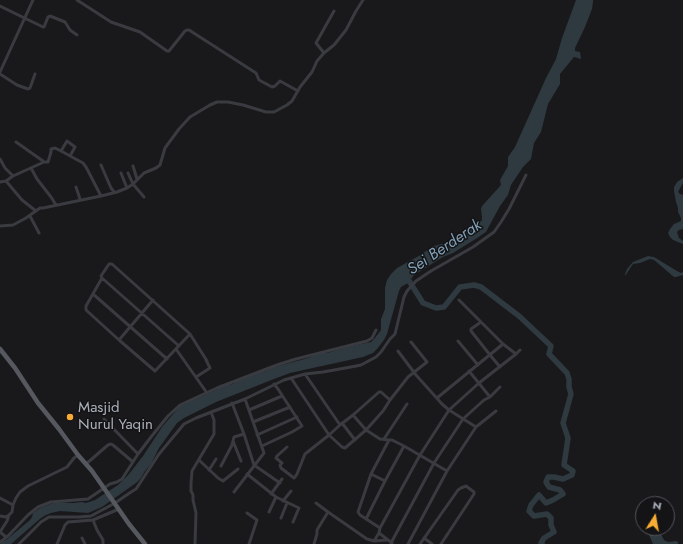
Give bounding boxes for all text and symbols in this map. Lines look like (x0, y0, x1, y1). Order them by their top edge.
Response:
water label: Sei Berderak (404, 216, 486, 280)
place label: Masjid Nurul Yaqin (78, 399, 153, 434)
marker: Masjid Nurul Yaqin (65, 412, 75, 422)
north arrow (635, 496, 675, 536)
text: N (651, 497, 663, 514)

